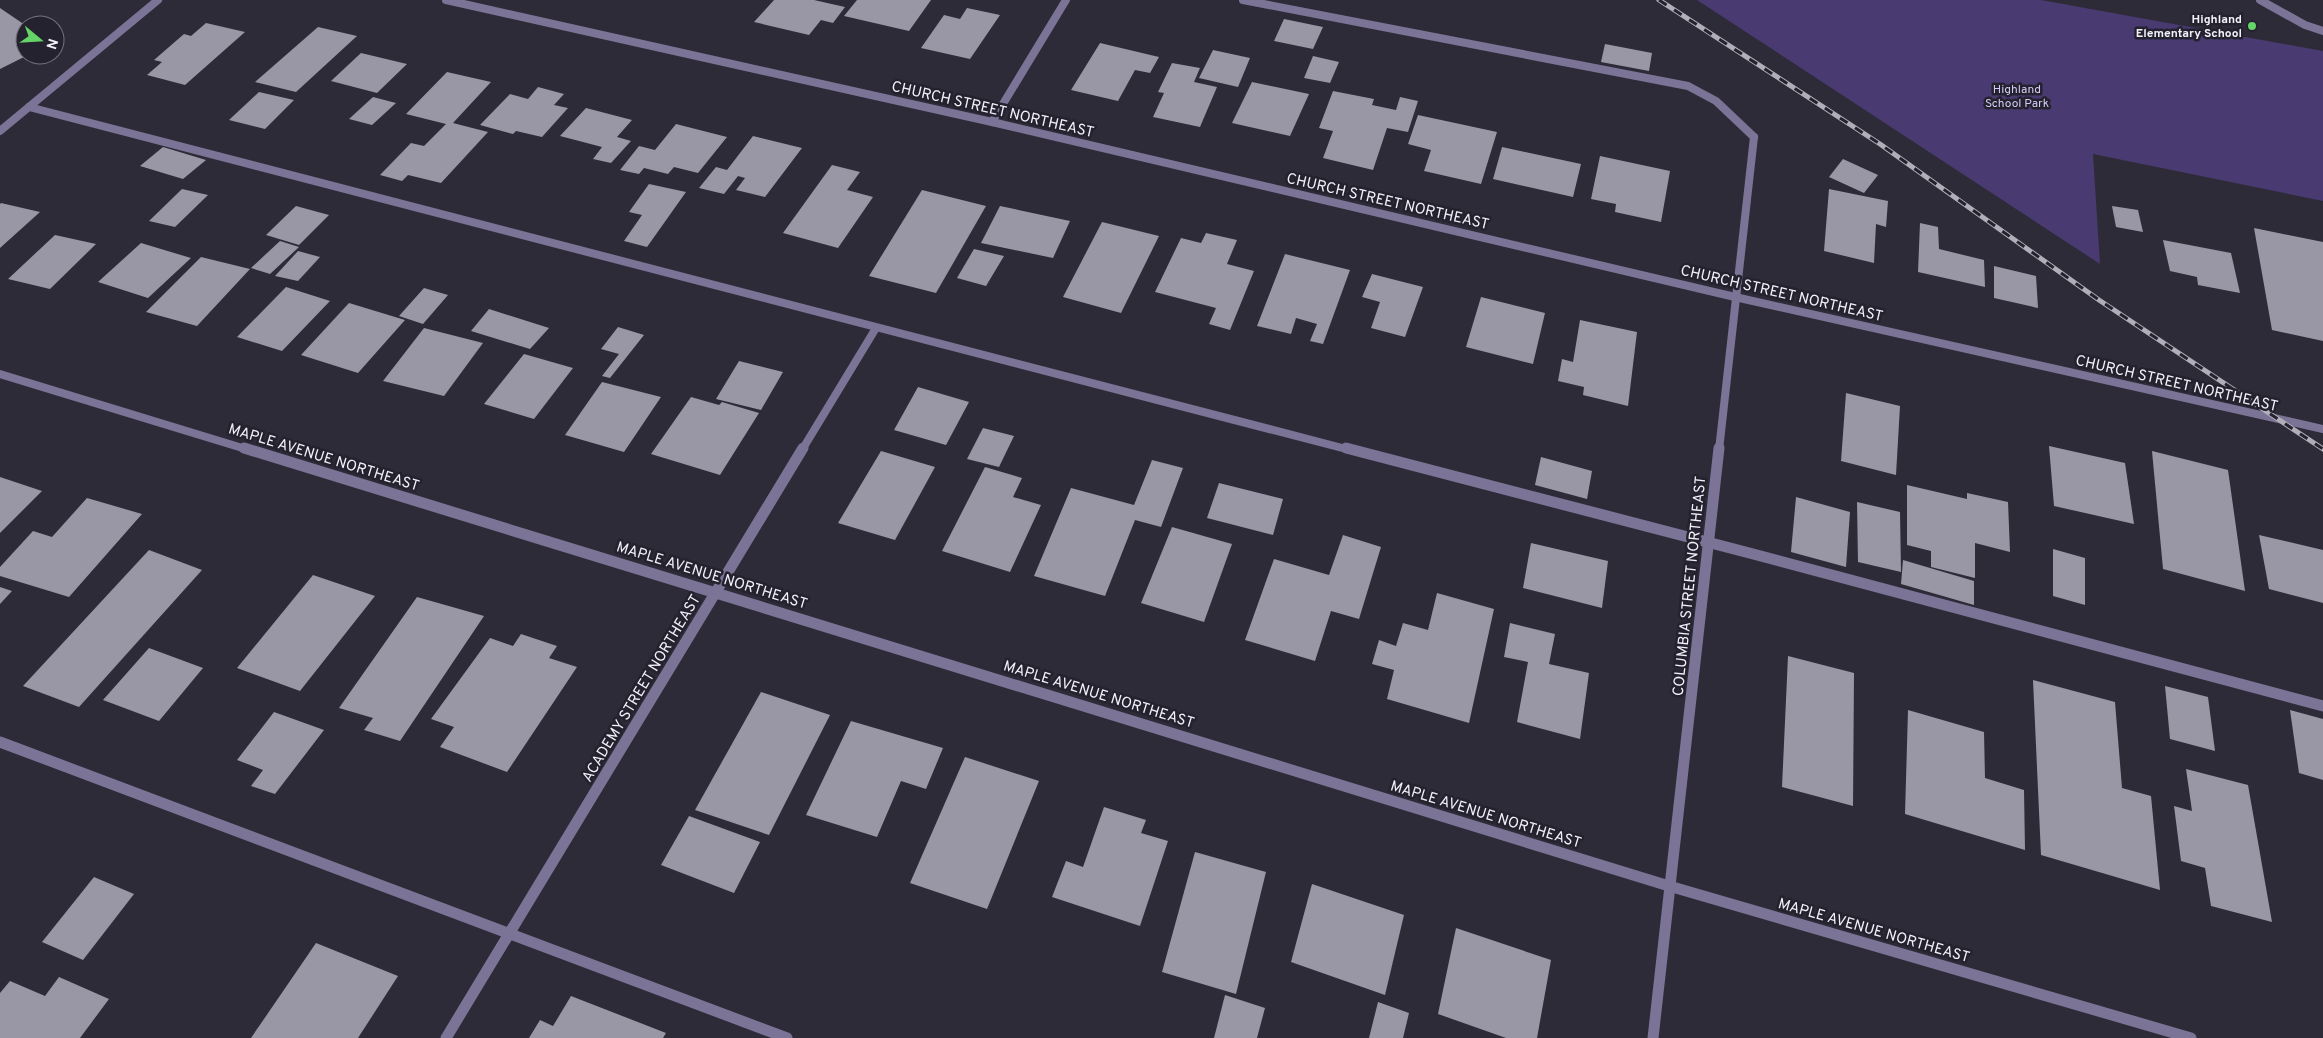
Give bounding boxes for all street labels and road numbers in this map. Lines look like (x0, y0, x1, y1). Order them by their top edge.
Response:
street label: CHURCH STREET NORTHEAST (890, 78, 1096, 143)
street label: CHURCH STREET NORTHEAST (1285, 170, 1491, 235)
street label: CHURCH STREET NORTHEAST (1679, 262, 1885, 327)
street label: CHURCH STREET NORTHEAST (2074, 352, 2280, 417)
street label: MAPLE AVENUE NORTHEAST (226, 420, 421, 497)
street label: COLUMBIA STREET NORTHEAST (1669, 475, 1712, 697)
street label: MAPLE AVENUE NORTHEAST (614, 538, 809, 615)
street label: ACADEMY STREET NORTHEAST (579, 591, 706, 786)
street label: MAPLE AVENUE NORTHEAST (1001, 657, 1196, 734)
street label: MAPLE AVENUE NORTHEAST (1388, 777, 1583, 854)
street label: MAPLE AVENUE NORTHEAST (1775, 895, 1972, 968)

